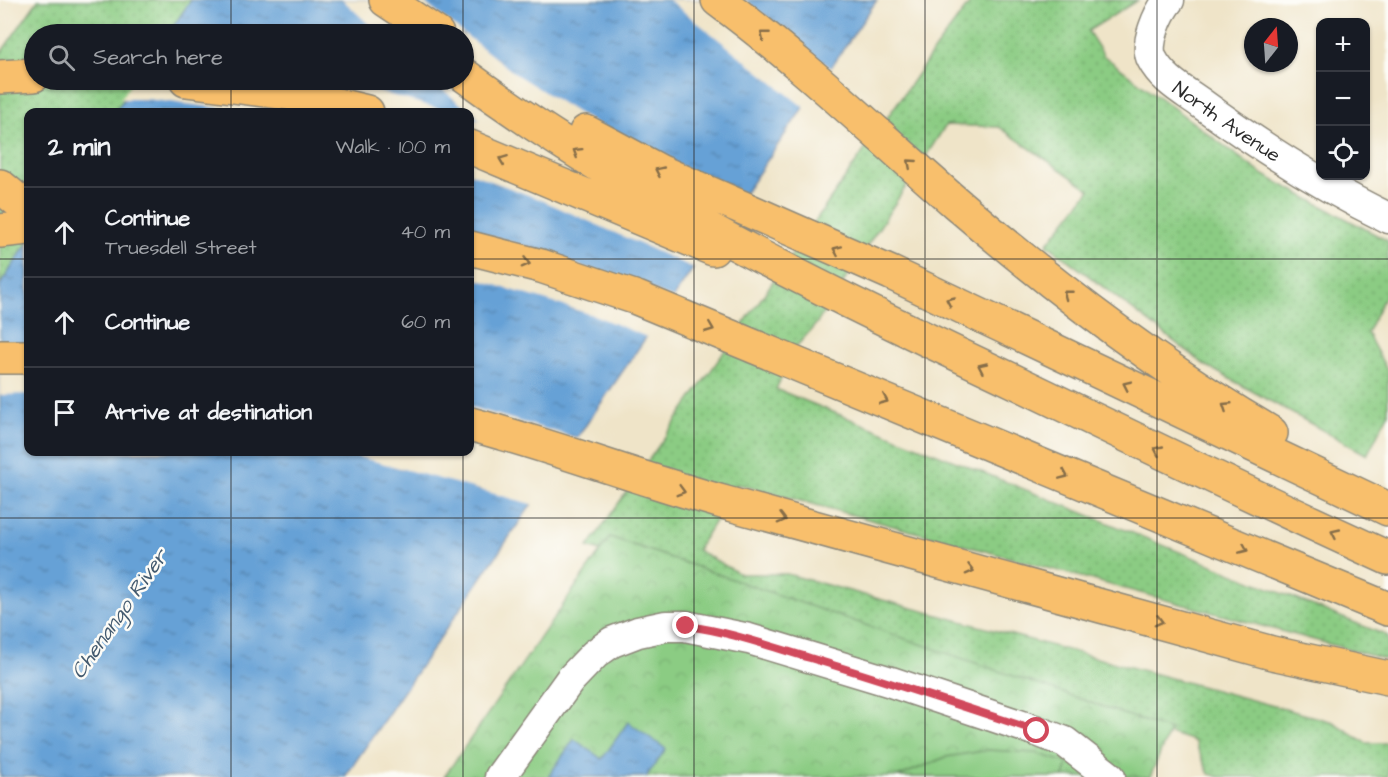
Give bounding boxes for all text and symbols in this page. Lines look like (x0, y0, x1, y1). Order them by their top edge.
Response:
north arrow (1244, 18, 1298, 72)
map controls (1316, 18, 1370, 180)
button: + (1316, 18, 1370, 72)
search box (24, 24, 474, 90)
one-way arrow (760, 32, 771, 43)
icon: search (45, 41, 78, 74)
text: Search here (93, 42, 223, 73)
button: − (1316, 72, 1370, 126)
street label: North Avenue (1167, 75, 1286, 169)
button: locate (1316, 126, 1370, 180)
text: 2 min (48, 129, 110, 165)
text: Walk · 100 m (335, 133, 450, 161)
one-way arrow (573, 148, 583, 160)
one-way arrow (498, 155, 509, 167)
one-way arrow (907, 159, 918, 170)
one-way arrow (654, 166, 665, 178)
text: Continue (105, 203, 190, 234)
icon: ahead (48, 216, 81, 249)
text: 40 m (400, 218, 450, 246)
text: Truesdell Street (105, 234, 257, 262)
one-way arrow (832, 245, 843, 257)
one-way arrow (521, 255, 531, 268)
one-way arrow (1063, 290, 1074, 301)
one-way arrow (946, 297, 957, 309)
icon: ahead (48, 306, 81, 339)
text: Continue (105, 307, 190, 338)
text: 60 m (401, 308, 450, 336)
one-way arrow (703, 321, 714, 333)
one-way arrow (978, 362, 989, 374)
one-way arrow (1122, 380, 1133, 392)
one-way arrow (878, 393, 889, 405)
icon: arrive (48, 396, 81, 429)
text: Arrive at destination (105, 397, 312, 428)
one-way arrow (1222, 402, 1233, 413)
one-way arrow (1154, 446, 1165, 458)
one-way arrow (1058, 468, 1069, 480)
one-way arrow (676, 483, 686, 496)
one-way arrow (777, 511, 787, 524)
one-way arrow (1330, 529, 1341, 541)
water label: Chenango River (64, 542, 177, 685)
one-way arrow (1238, 542, 1249, 554)
one-way arrow (965, 563, 975, 575)
route end (672, 612, 698, 638)
one-way arrow (1153, 614, 1163, 627)
route start (1023, 717, 1049, 743)

